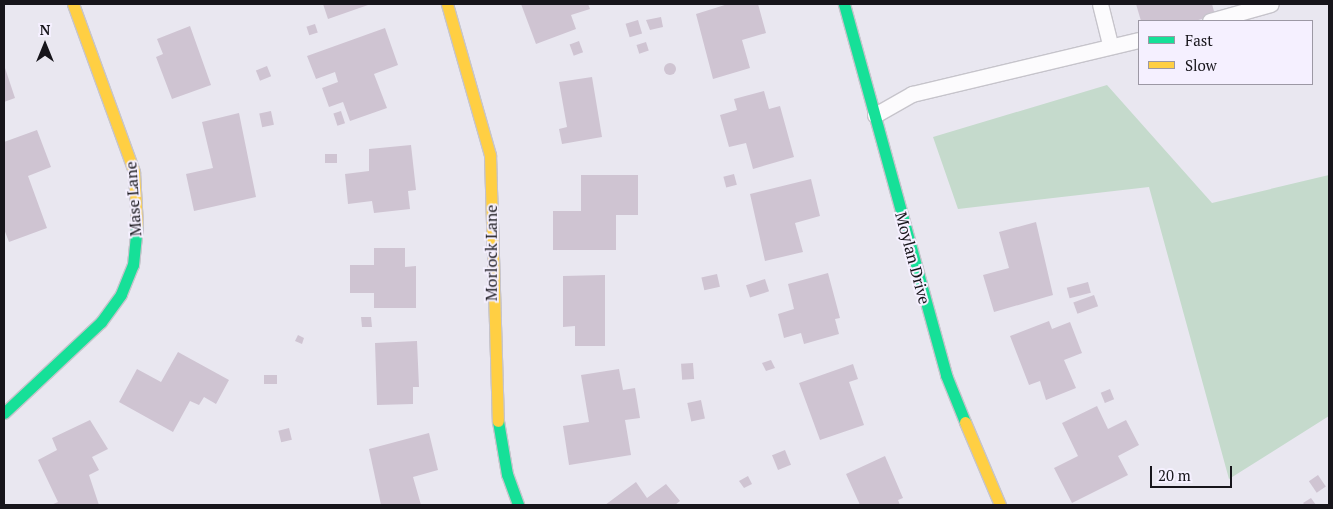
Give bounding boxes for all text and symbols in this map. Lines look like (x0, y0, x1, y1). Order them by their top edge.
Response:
north arrow (20, 20, 70, 70)
text: N (40, 20, 50, 39)
legend (1138, 20, 1313, 85)
text: Fast (1185, 30, 1213, 50)
text: Slow (1185, 55, 1217, 75)
street label: Mase Lane (121, 161, 145, 237)
street label: Morlock Lane (481, 205, 501, 301)
street label: Moylan Drive (891, 210, 935, 306)
scale bar (1153, 456, 1236, 488)
text: 20 m (1158, 465, 1191, 485)

